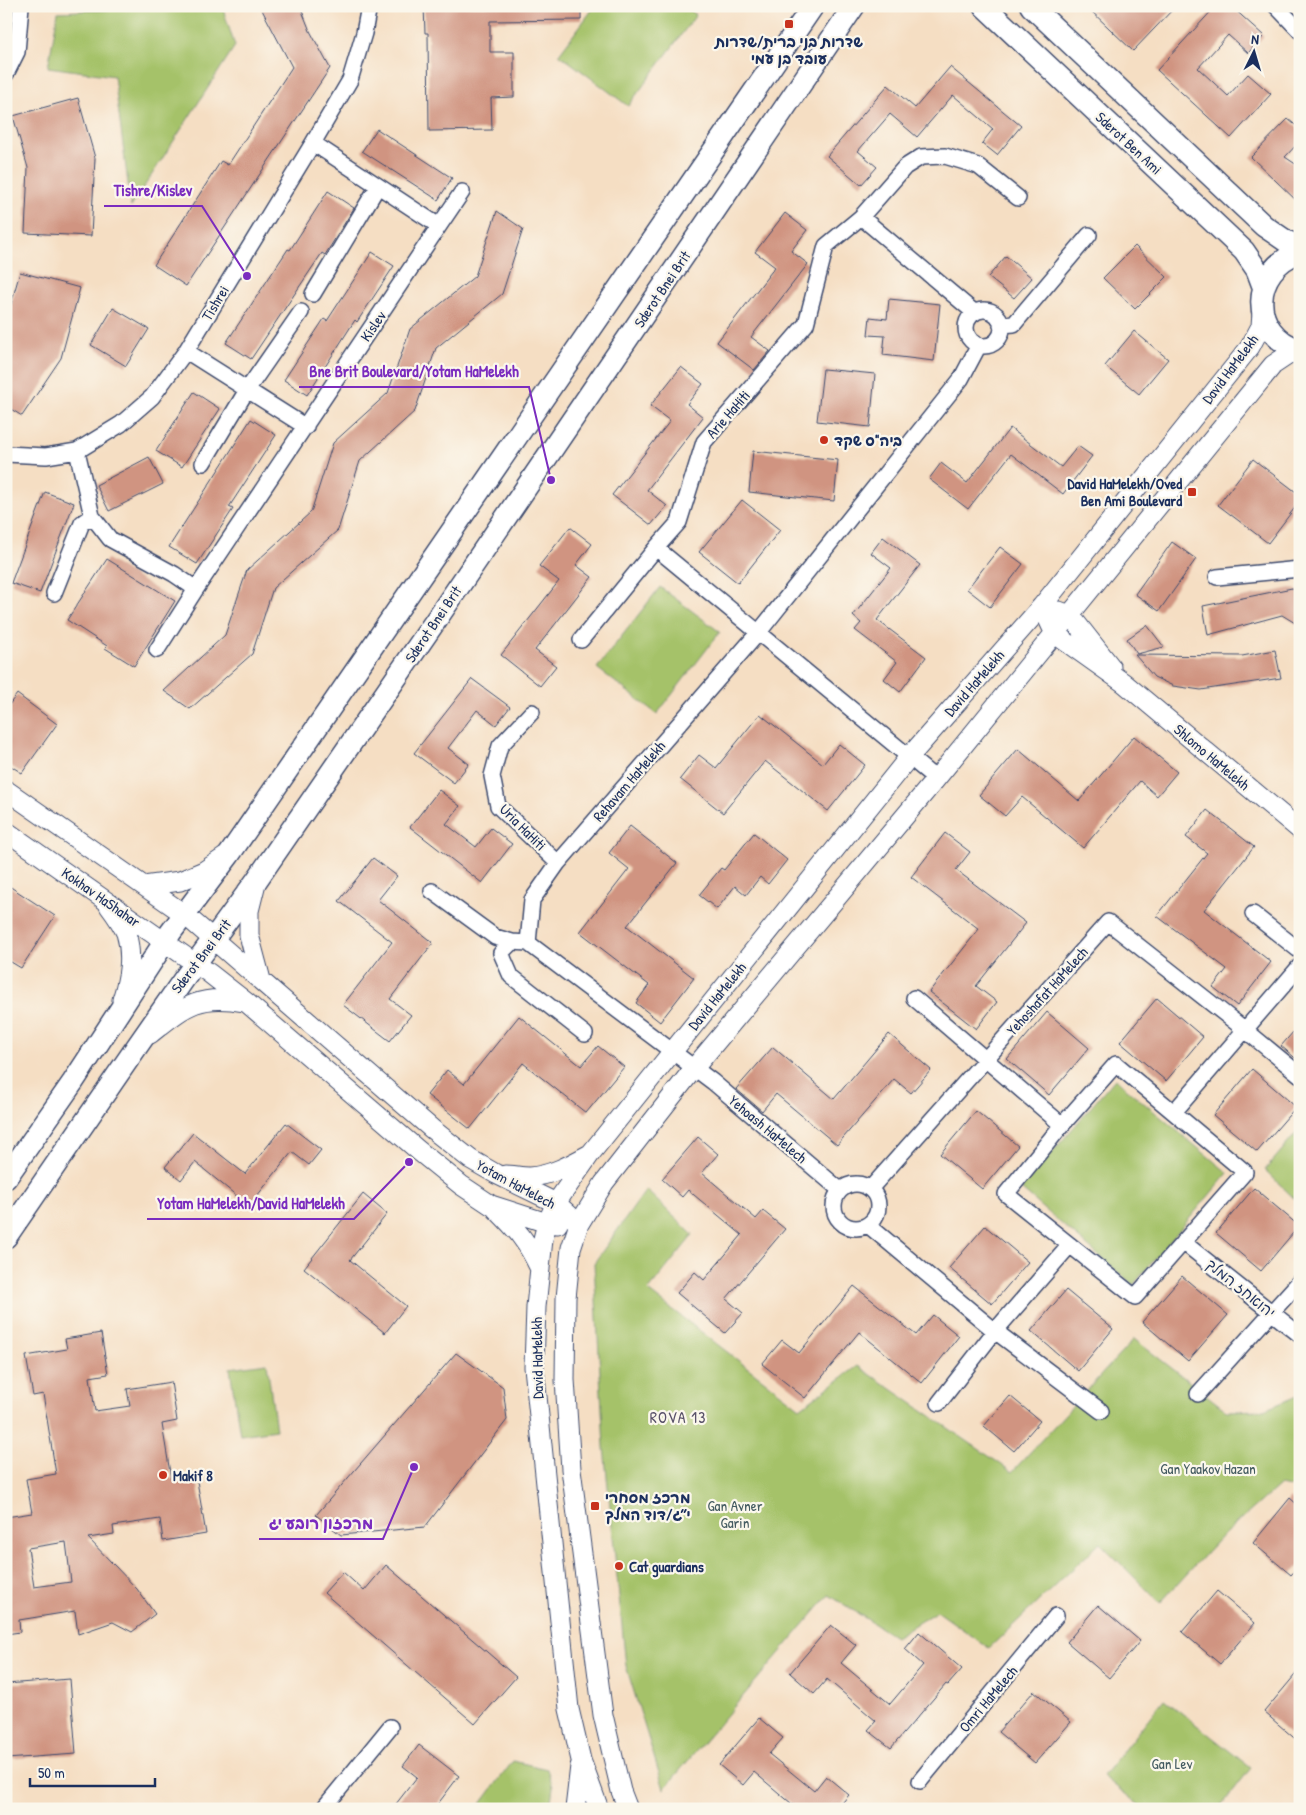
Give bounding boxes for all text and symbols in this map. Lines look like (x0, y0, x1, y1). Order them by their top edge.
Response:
marker: שדרות בני ברית/שדרות עובד בן עמי (783, 18, 795, 30)
north arrow (1228, 28, 1278, 78)
text: N (1251, 29, 1260, 48)
place label: שדרות בני ברית/שדרות עובד בן עמי (713, 31, 863, 69)
street label: Sderot Ben Ami (1091, 107, 1167, 179)
callout: Tishre/Kislev (104, 175, 202, 206)
text: Tishre/Kislev (113, 179, 193, 201)
street label: Sderot Bnei Brit (629, 246, 696, 331)
street label: Tishrei (196, 281, 234, 325)
street label: Kislev (355, 306, 391, 346)
street label: David HaMelekh (1197, 330, 1263, 408)
callout: Bne Brit Boulevard/Yotam HaMelekh (299, 356, 529, 387)
text: Bne Brit Boulevard/Yotam HaMelekh (309, 360, 519, 382)
street label: Arie HaHiti (701, 385, 755, 443)
place label: ביה"ס שקד (834, 430, 902, 451)
marker: ביה"ס שקד (818, 434, 830, 446)
place label: David HaMelekh/Oved Ben Ami Boulevard (1068, 473, 1182, 511)
marker: David HaMelekh/Oved Ben Ami Boulevard (1186, 486, 1198, 498)
street label: Sderot Bnei Brit (400, 581, 467, 666)
street label: David HaMelekh (939, 645, 1009, 721)
street label: Shlomo HaMelekh (1170, 719, 1254, 795)
street label: Rehavam HaMelekh (588, 736, 670, 826)
street label: Uria HaHiti (495, 799, 551, 855)
street label: Kokhav HaShahar (57, 862, 145, 932)
street label: Sderot Bnei Brit (166, 914, 236, 998)
street label: Yehoshafat HaMelech (1002, 942, 1092, 1040)
street label: David HaMelekh (683, 958, 751, 1034)
street label: Yehoash HaMelech (724, 1090, 812, 1168)
street label: Yotam HaMelech (473, 1154, 559, 1214)
callout: Yotam HaMelekh/David HaMelekh (147, 1188, 354, 1219)
text: Yotam HaMelekh/David HaMelekh (157, 1192, 345, 1214)
street label: יהואחז המלך (1202, 1254, 1280, 1322)
street label: David HaMelekh (526, 1317, 548, 1399)
district label: ROVA 13 (650, 1406, 706, 1428)
park label: Gan Yaakov Hazan (1160, 1458, 1256, 1479)
place label: Makif 8 (173, 1465, 213, 1486)
marker: Makif 8 (157, 1469, 169, 1481)
place label: מרכז מסחרי י״ג/דוד המלך (605, 1487, 691, 1525)
park label: Gan Avner Garin (707, 1495, 763, 1533)
marker: מרכז מסחרי י״ג/דוד המלך (589, 1500, 601, 1512)
callout: מרכזון רובע יג (259, 1508, 383, 1539)
text: מרכזון רובע יג (269, 1512, 373, 1534)
place label: Cat guardians (629, 1556, 704, 1578)
marker: Cat guardians (613, 1560, 625, 1572)
street label: Omri HaMelech (954, 1661, 1022, 1737)
park label: Gan Lev (1152, 1753, 1192, 1774)
scale bar (30, 1755, 155, 1787)
text: 50 m (38, 1762, 65, 1783)

